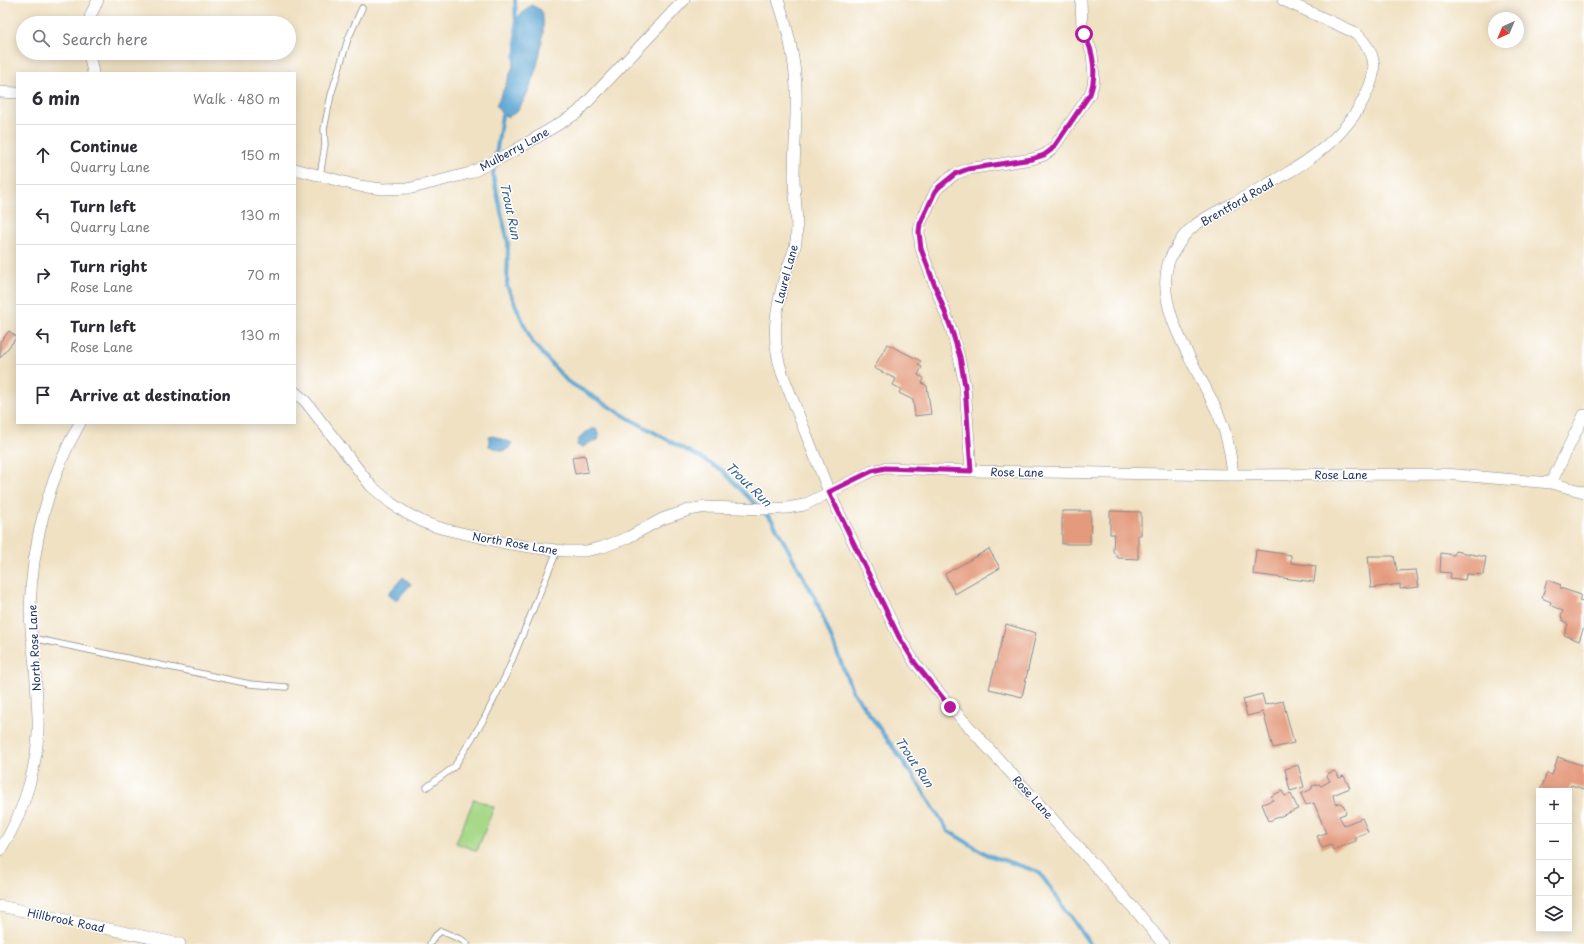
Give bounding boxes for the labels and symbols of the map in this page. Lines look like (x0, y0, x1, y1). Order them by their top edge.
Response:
north arrow (1488, 12, 1524, 48)
route start (1075, 25, 1093, 43)
street label: Mulberry Lane (476, 123, 552, 175)
street label: Brentford Road (1197, 174, 1277, 230)
water label: Trout Run (496, 181, 526, 242)
street label: Laurel Lane (770, 243, 802, 305)
water label: Trout Run (722, 458, 776, 511)
street label: Rose Lane (990, 463, 1044, 481)
street label: Rose Lane (1314, 466, 1368, 483)
street label: North Rose Lane (471, 527, 559, 559)
street label: North Rose Lane (23, 604, 45, 692)
route end (941, 698, 959, 716)
water label: Trout Run (892, 733, 939, 791)
street label: Rose Lane (1009, 771, 1057, 823)
street label: Hillbrook Road (26, 904, 106, 936)

